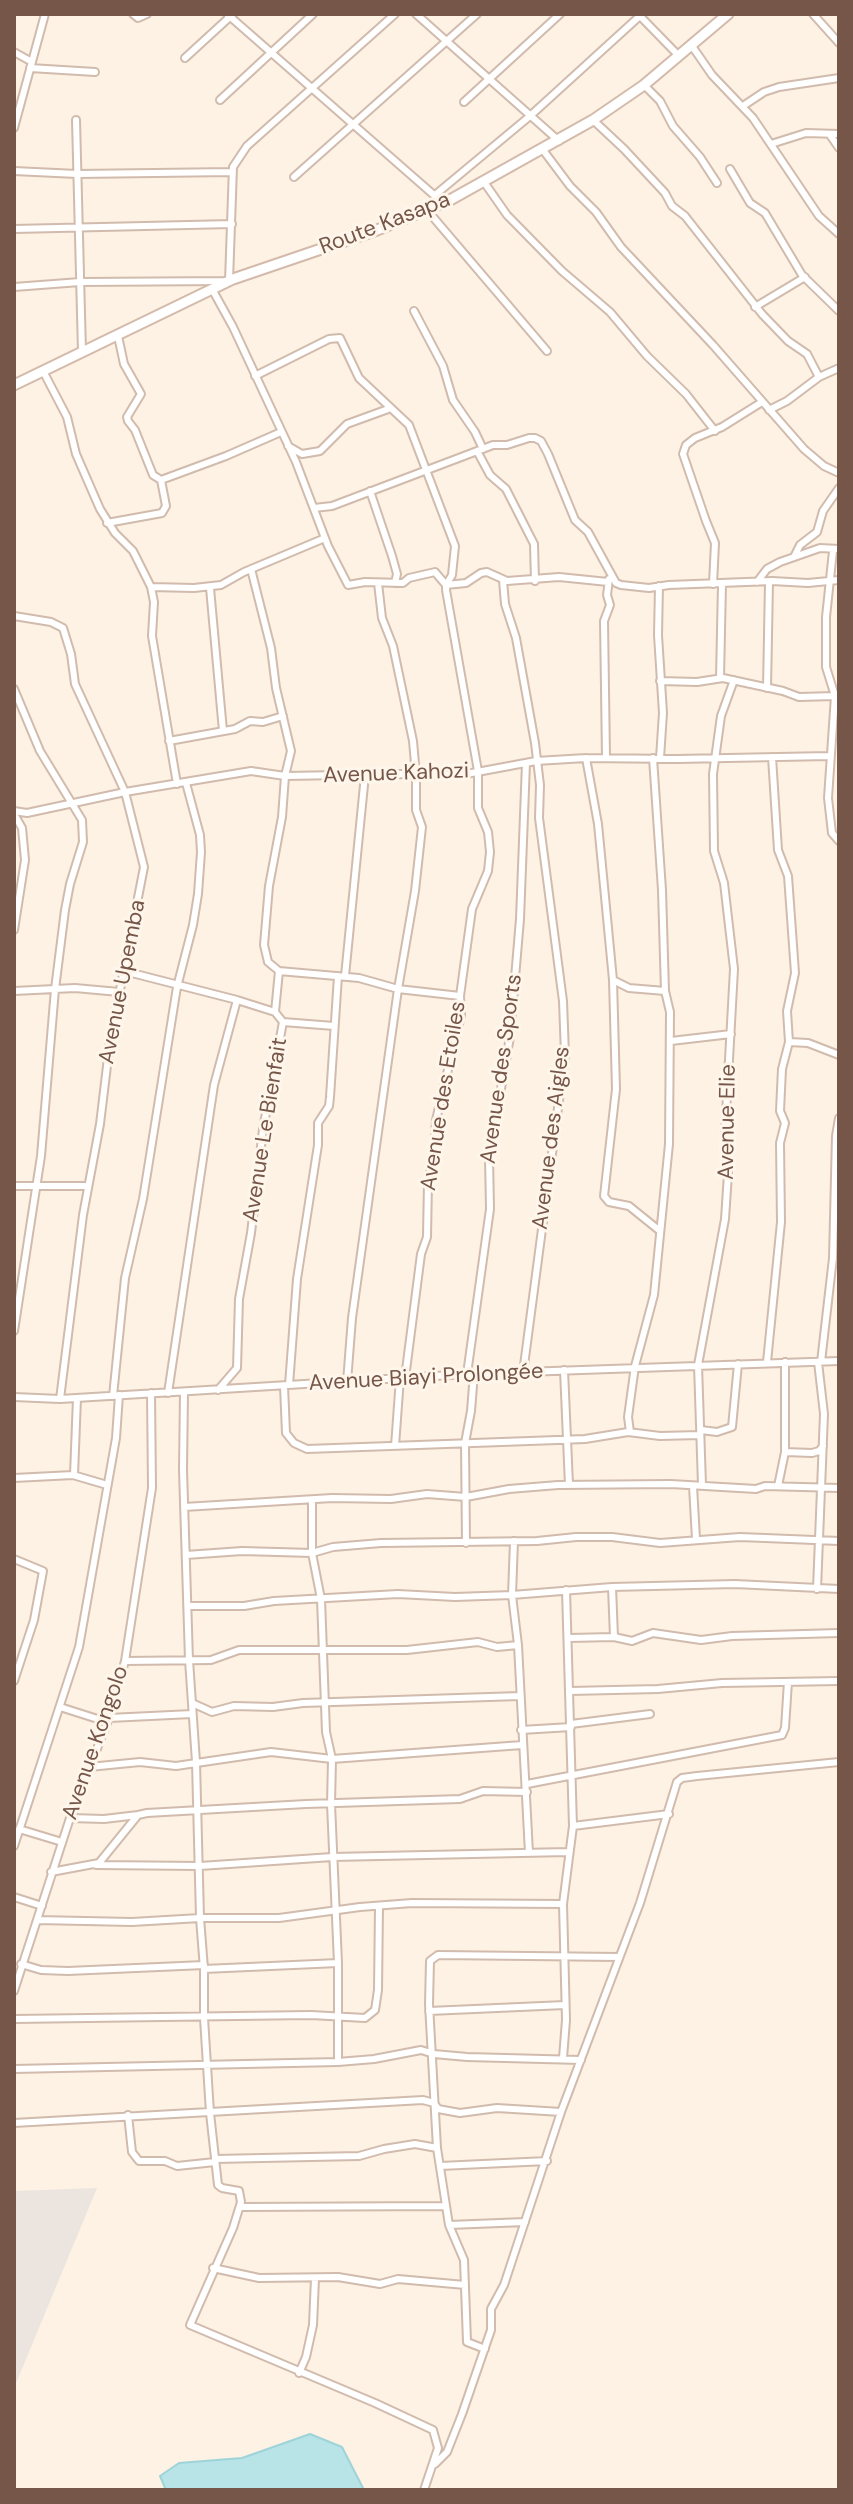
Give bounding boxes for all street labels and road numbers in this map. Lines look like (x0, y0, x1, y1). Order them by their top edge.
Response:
street label: Route Kasapa (316, 187, 454, 261)
street label: Avenue Kahozi (323, 758, 469, 790)
street label: Avenue Upemba (94, 898, 152, 1066)
street label: Avenue des Sports (476, 973, 528, 1165)
street label: Avenue des Etoiles (416, 999, 472, 1193)
street label: Avenue Le Bienfait (238, 1036, 294, 1224)
street label: Avenue des Aigles (528, 1045, 576, 1231)
street label: Avenue Elie (714, 1064, 742, 1180)
street label: Avenue Biayi Prolongée (308, 1359, 544, 1397)
street label: Avenue Kongolo (57, 1662, 135, 1824)

